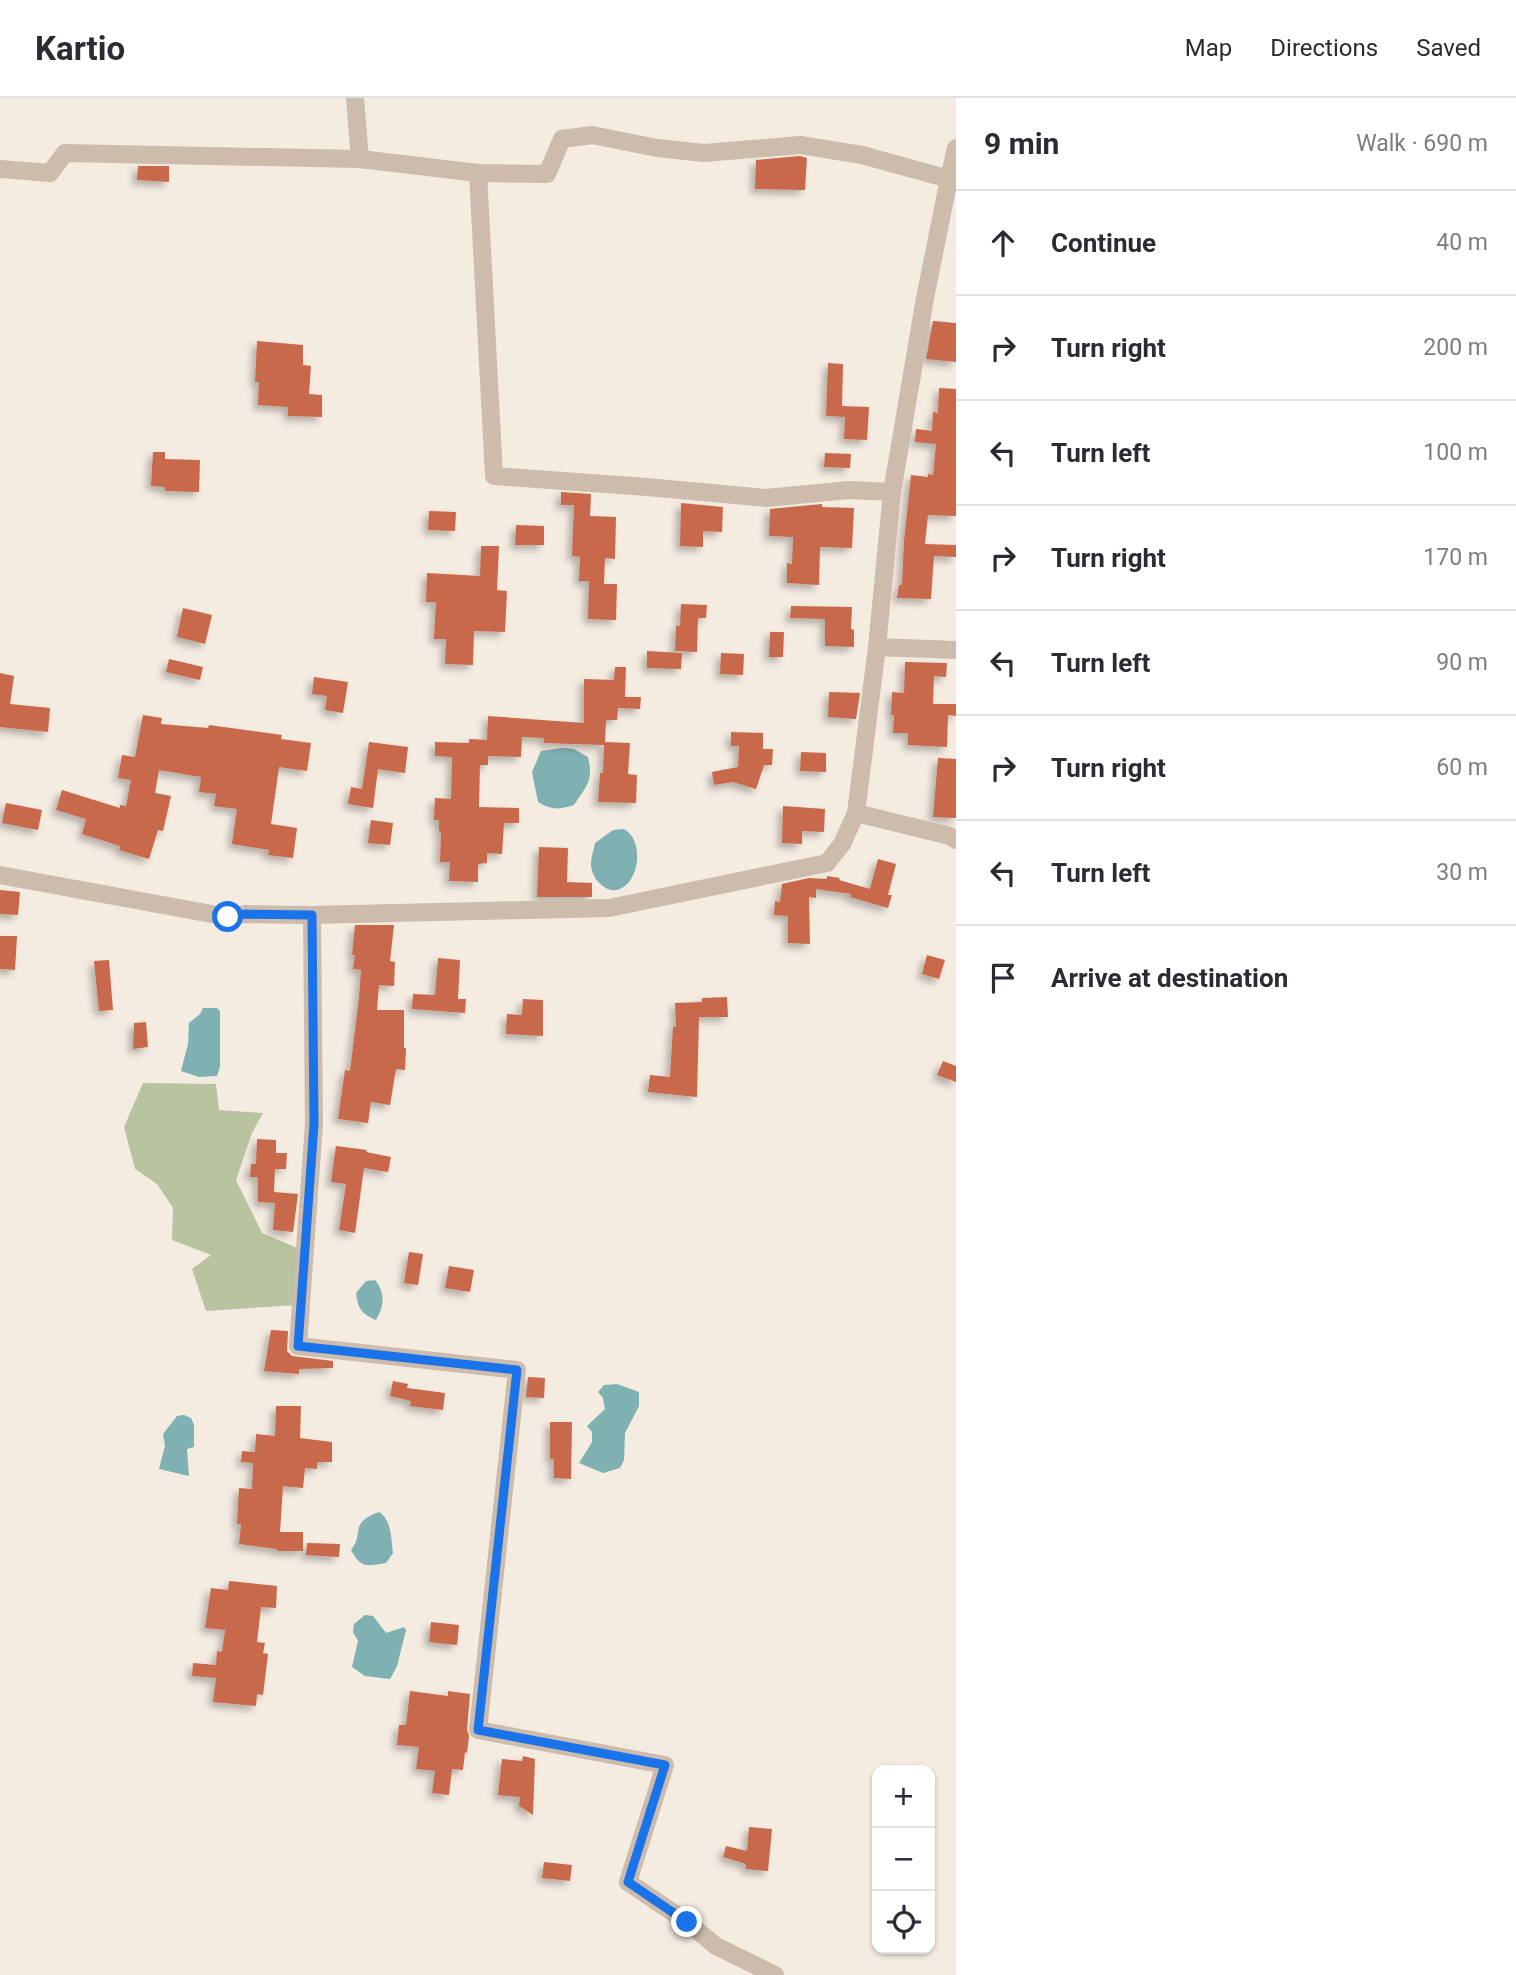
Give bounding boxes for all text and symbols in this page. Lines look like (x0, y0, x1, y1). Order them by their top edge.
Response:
text: Kartio (35, 29, 125, 68)
text: Map (1185, 34, 1232, 62)
text: Directions (1270, 34, 1378, 62)
text: Saved (1416, 34, 1481, 62)
text: 9 min (984, 126, 1059, 161)
text: Walk · 690 m (1356, 130, 1488, 157)
icon: ahead (984, 224, 1022, 262)
text: Continue (1051, 228, 1156, 258)
text: 40 m (1436, 229, 1488, 256)
icon: right (984, 329, 1022, 367)
text: Turn right (1051, 333, 1166, 363)
text: 200 m (1423, 334, 1488, 361)
icon: left (984, 434, 1022, 472)
text: Turn left (1051, 438, 1150, 468)
text: 100 m (1423, 439, 1488, 466)
icon: right (984, 539, 1022, 577)
text: Turn right (1051, 543, 1166, 573)
text: 170 m (1423, 544, 1488, 571)
icon: left (984, 644, 1022, 682)
text: Turn left (1051, 648, 1150, 678)
text: 90 m (1436, 649, 1488, 676)
icon: right (984, 749, 1022, 787)
text: Turn right (1051, 753, 1166, 783)
text: 60 m (1436, 754, 1488, 781)
icon: left (984, 854, 1022, 892)
text: Turn left (1051, 858, 1150, 888)
text: 30 m (1436, 859, 1488, 886)
route start (212, 901, 243, 932)
icon: arrive (984, 959, 1022, 997)
text: Arrive at destination (1051, 963, 1288, 993)
map controls (872, 1765, 935, 1954)
button: + (872, 1765, 935, 1828)
button: − (872, 1828, 935, 1891)
button: locate (872, 1891, 935, 1954)
route end (671, 1906, 702, 1937)

